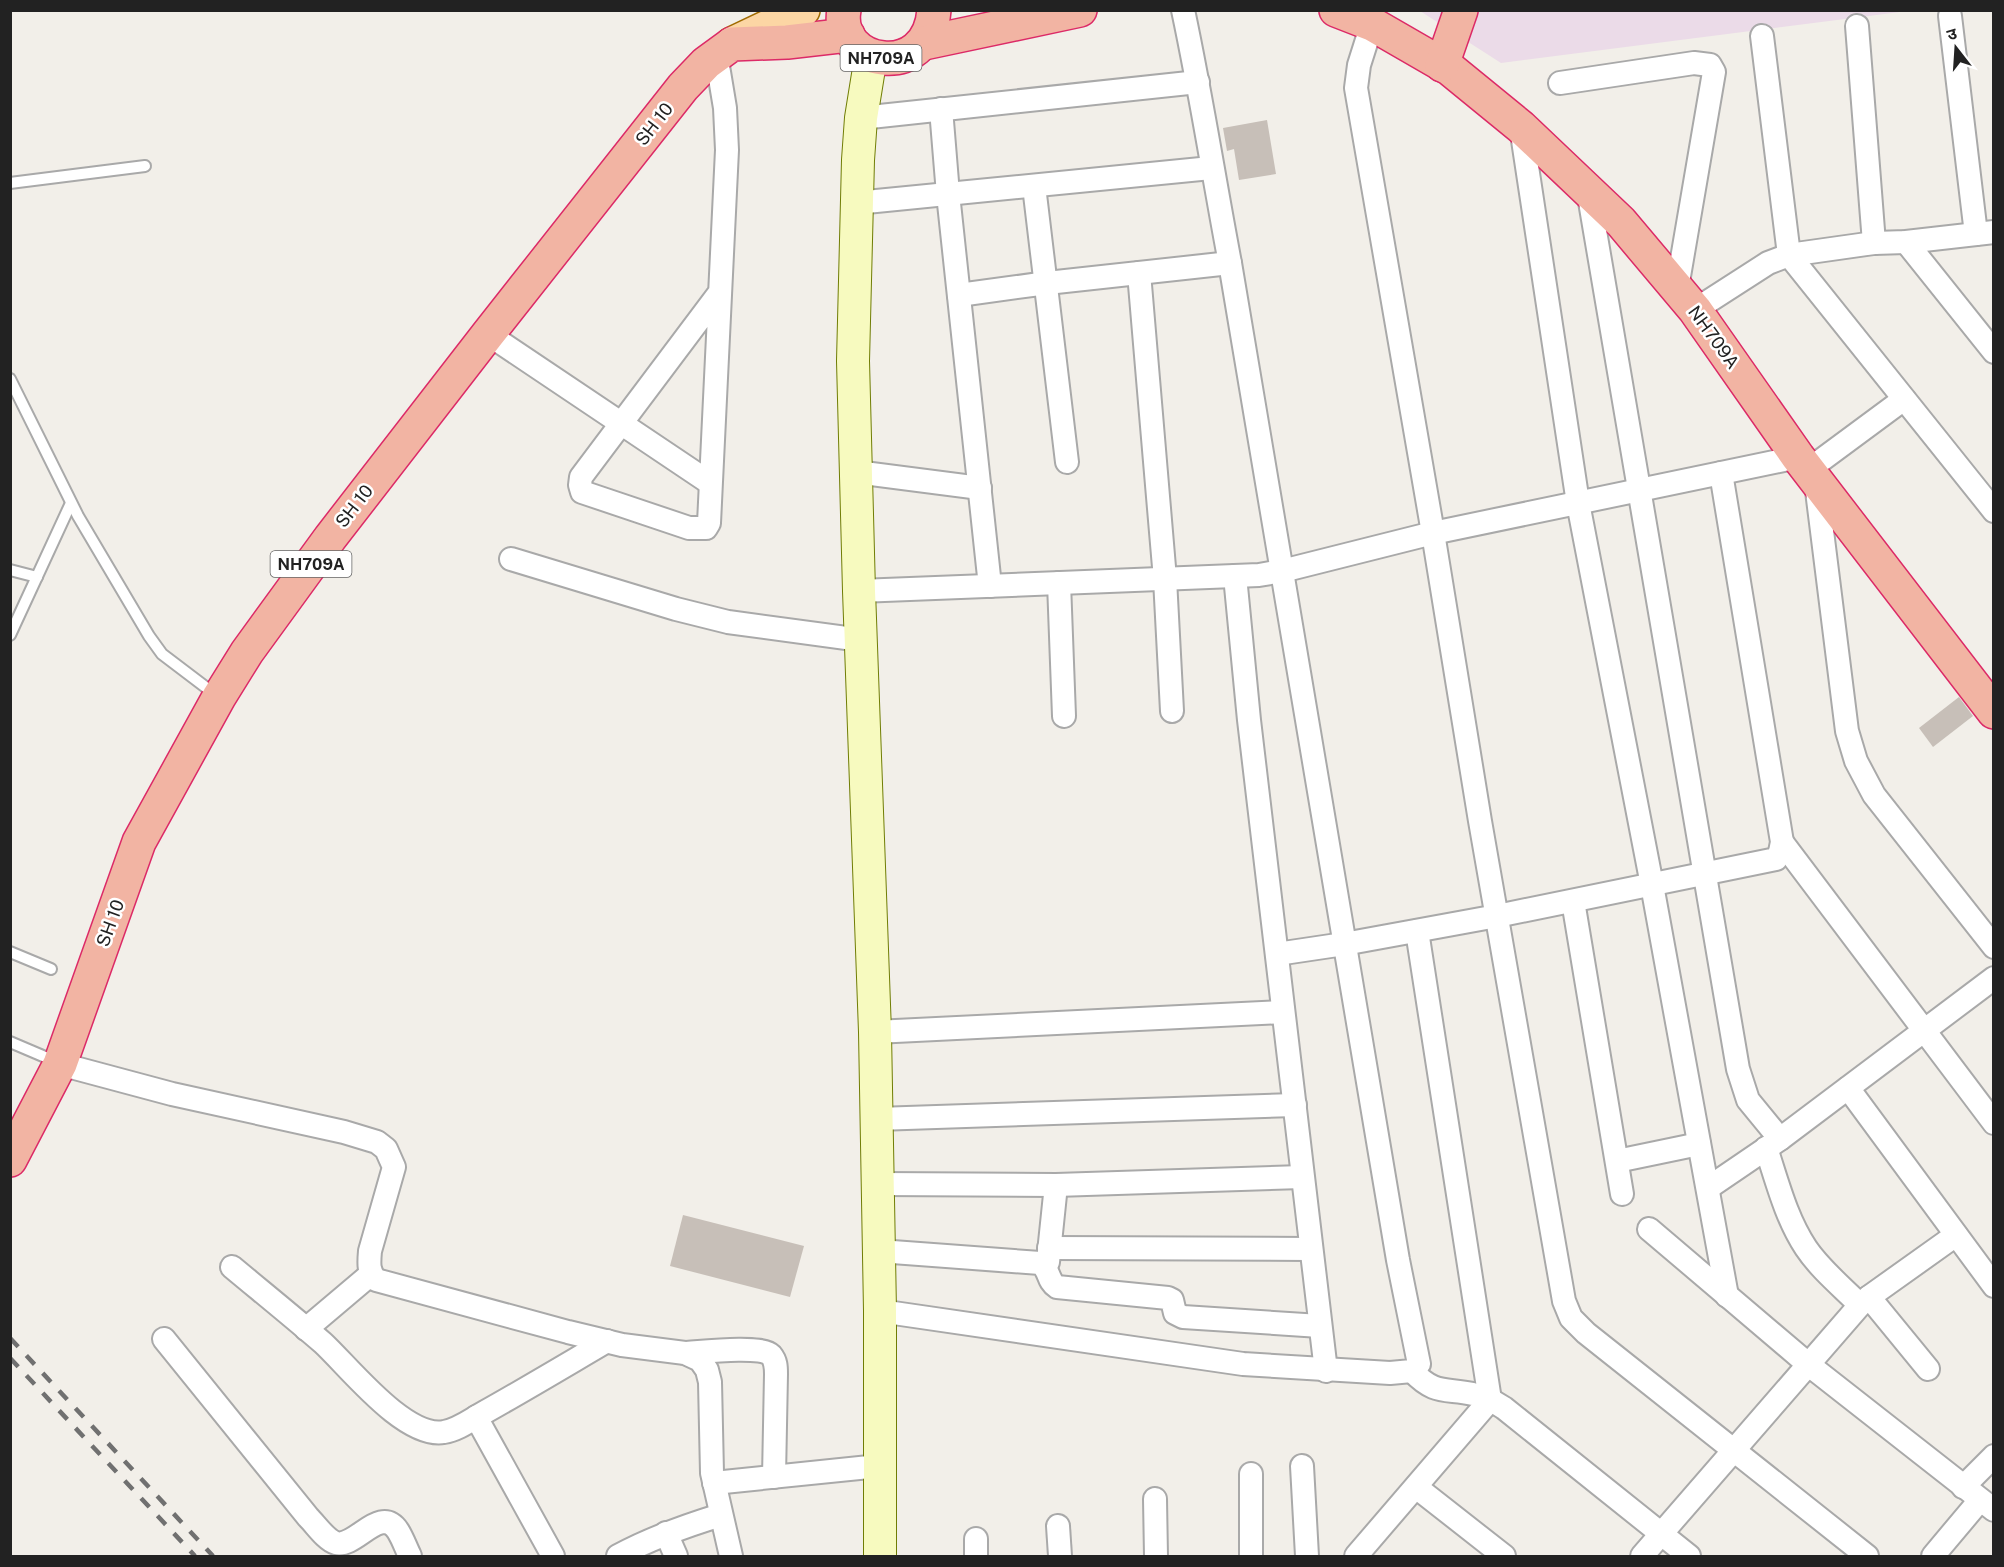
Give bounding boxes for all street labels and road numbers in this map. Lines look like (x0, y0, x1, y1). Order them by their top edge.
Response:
road number: NH709A (840, 45, 922, 71)
street label: SH 10 (631, 98, 677, 150)
street label: NH709A (1684, 301, 1744, 373)
street label: SH 10 (331, 480, 377, 532)
road number: NH709A (270, 551, 352, 577)
street label: SH 10 (92, 897, 128, 949)

